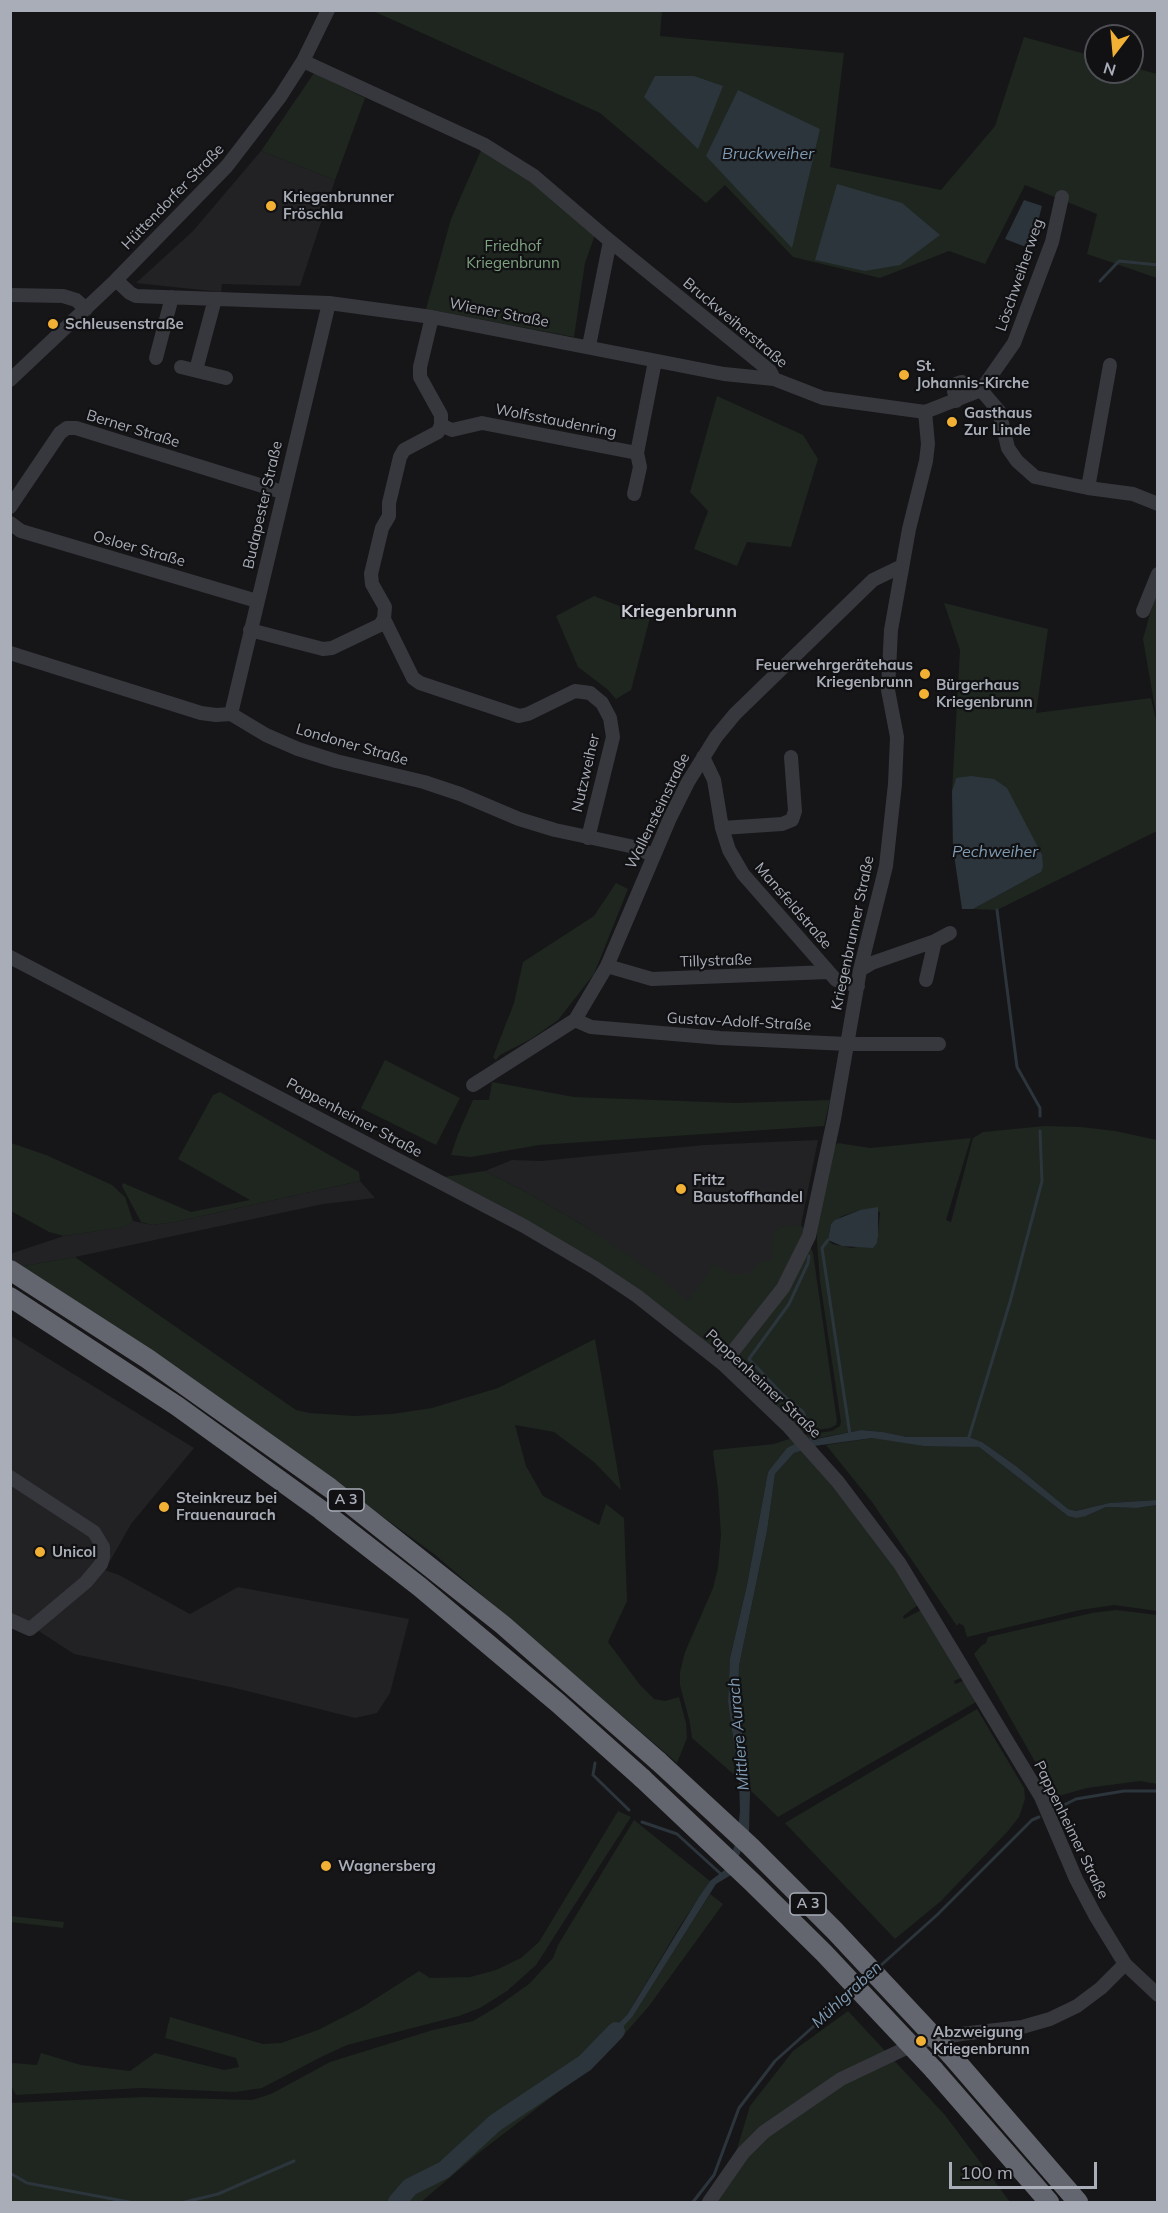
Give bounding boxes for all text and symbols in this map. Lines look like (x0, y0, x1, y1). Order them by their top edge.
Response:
north arrow (1084, 24, 1144, 84)
text: N (1101, 58, 1118, 81)
street label: Hüttendorfer Straße (118, 140, 228, 254)
water label: Bruckweiher (722, 144, 814, 164)
place label: Kriegenbrunner Fröschla (283, 188, 394, 223)
marker: Kriegenbrunner Fröschla (264, 199, 278, 213)
street label: Löschweiherweg (992, 216, 1048, 334)
park label: Friedhof Kriegenbrunn (466, 237, 560, 272)
street label: Bruckweiherstraße (679, 274, 791, 372)
street label: Wiener Straße (448, 294, 550, 332)
place label: Schleusenstraße (65, 315, 184, 333)
marker: Schleusenstraße (46, 317, 60, 331)
place label: St. Johannis-Kirche (916, 357, 1029, 392)
marker: St. Johannis-Kirche (897, 368, 911, 382)
street label: Wolfsstaudenring (494, 400, 618, 442)
place label: Gasthaus Zur Linde (964, 404, 1032, 439)
street label: Berner Straße (84, 406, 182, 452)
marker: Gasthaus Zur Linde (945, 415, 959, 429)
street label: Budapester Straße (240, 439, 286, 571)
street label: Osloer Straße (91, 527, 187, 571)
district label: Kriegenbrunn (621, 601, 737, 623)
place label: Feuerwehrgerätehaus Kriegenbrunn (755, 656, 913, 691)
marker: Feuerwehrgerätehaus Kriegenbrunn (918, 667, 932, 681)
place label: Bürgerhaus Kriegenbrunn (936, 676, 1033, 711)
marker: Bürgerhaus Kriegenbrunn (917, 687, 931, 701)
street label: Londoner Straße (294, 720, 410, 770)
street label: Nutzweiher (568, 732, 604, 814)
street label: Wallensteinstraße (622, 750, 694, 872)
water label: Pechweiher (952, 842, 1038, 862)
street label: Kriegenbrunner Straße (828, 854, 878, 1012)
street label: Mansfeldstraße (751, 859, 835, 953)
street label: Tillystraße (680, 951, 752, 971)
street label: Gustav-Adolf-Straße (666, 1009, 812, 1035)
street label: Pappenheimer Straße (283, 1075, 425, 1161)
place label: Fritz Baustoffhandel (693, 1171, 803, 1206)
marker: Fritz Baustoffhandel (674, 1182, 688, 1196)
street label: Pappenheimer Straße (702, 1326, 824, 1442)
place label: Steinkreuz bei Frauenaurach (176, 1489, 277, 1524)
road number: A 3 (328, 1489, 364, 1511)
marker: Steinkreuz bei Frauenaurach (157, 1500, 171, 1514)
place label: Unicol (52, 1543, 96, 1561)
marker: Unicol (33, 1545, 47, 1559)
water label: Mittlere Aurach (725, 1677, 753, 1791)
street label: Pappenheimer Straße (1030, 1758, 1112, 1902)
place label: Wagnersberg (338, 1857, 436, 1875)
marker: Wagnersberg (319, 1859, 333, 1873)
road number: A 3 (790, 1893, 826, 1915)
water label: Mühlgraben (808, 1958, 886, 2032)
place label: Abzweigung Kriegenbrunn (933, 2023, 1030, 2058)
marker: Abzweigung Kriegenbrunn (914, 2034, 928, 2048)
scale bar (952, 2150, 1100, 2188)
text: 100 m (960, 2161, 1013, 2184)

